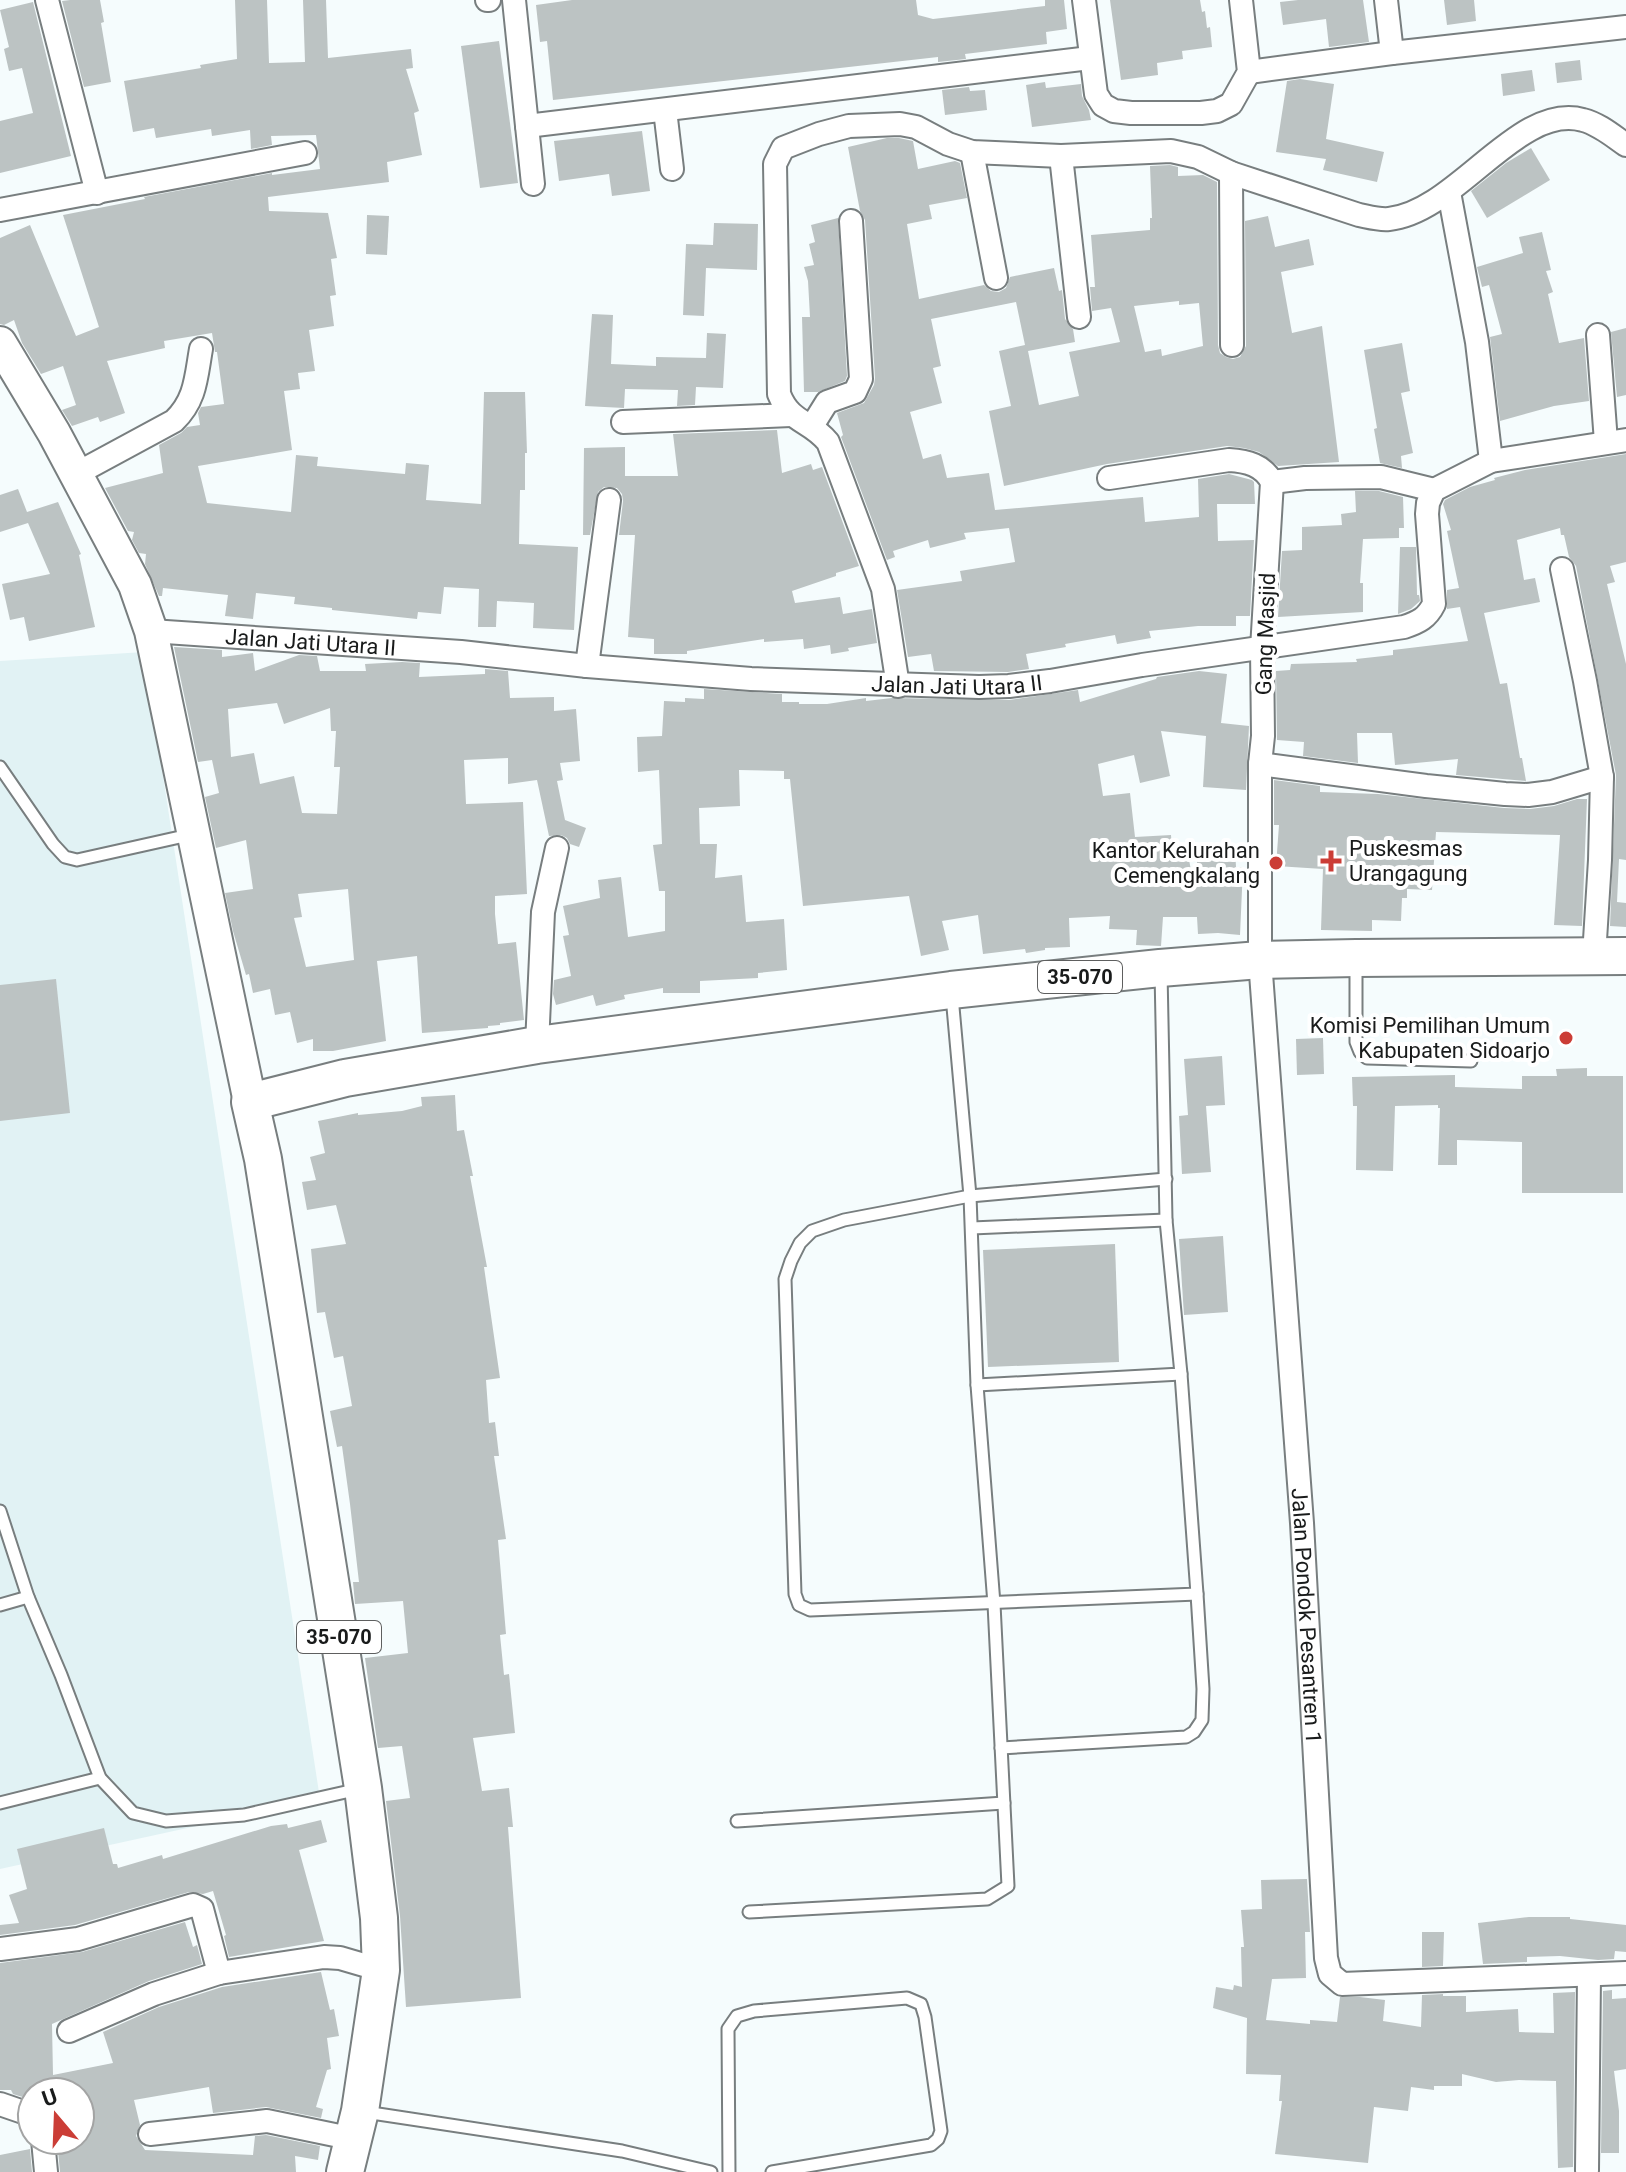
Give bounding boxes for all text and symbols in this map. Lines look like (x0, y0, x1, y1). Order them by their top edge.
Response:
street label: Gang Masjid (1251, 572, 1280, 696)
street label: Jalan Jati Utara II (224, 624, 397, 661)
street label: Jalan Jati Utara II (871, 670, 1044, 700)
place label: Puskesmas Urangagung (1349, 836, 1468, 886)
place label: Kantor Kelurahan Cemengkalang (1092, 838, 1260, 888)
marker: Puskesmas Urangagung (1320, 850, 1342, 872)
marker: Kantor Kelurahan Cemengkalang (1267, 854, 1285, 872)
road number: 35-070 (1038, 961, 1122, 993)
place label: Komisi Pemilihan Umum Kabupaten Sidoarjo (1310, 1013, 1550, 1063)
marker: Komisi Pemilihan Umum Kabupaten Sidoarjo (1557, 1029, 1575, 1047)
street label: Jalan Pondok Pesantren 1 (1286, 1487, 1326, 1744)
road number: 35-070 (297, 1621, 381, 1653)
north arrow (16, 2076, 96, 2156)
text: U (39, 2083, 61, 2112)

